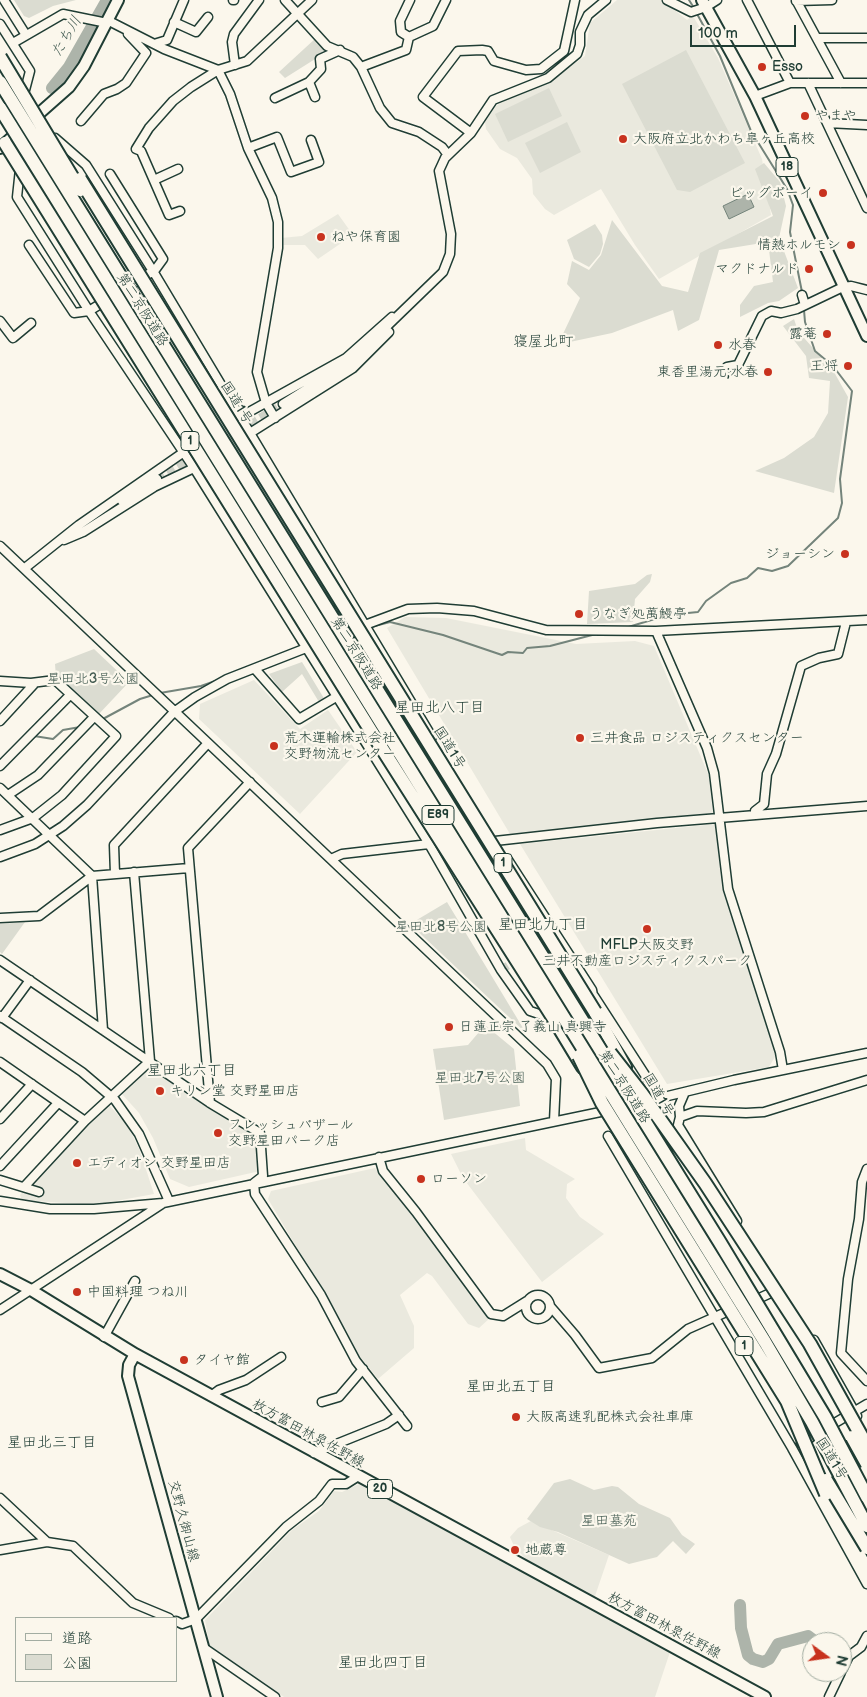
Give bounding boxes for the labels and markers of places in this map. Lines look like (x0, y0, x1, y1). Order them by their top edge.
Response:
place label: Esso (772, 59, 803, 75)
marker: Esso (756, 61, 768, 73)
place label: やまや (815, 108, 857, 124)
marker: やまや (799, 110, 811, 122)
place label: 大阪府立北かわち皐ヶ丘高校 (633, 131, 815, 147)
marker: 大阪府立北かわち皐ヶ丘高校 (617, 133, 629, 145)
place label: ビッグボーイ (729, 185, 813, 201)
marker: ビッグボーイ (817, 187, 829, 199)
place label: ねや保育園 (331, 229, 401, 245)
marker: ねや保育園 (315, 231, 327, 243)
place label: 情熱ホルモン (757, 237, 841, 253)
marker: 情熱ホルモン (845, 239, 857, 251)
place label: マクドナルド (715, 261, 799, 277)
marker: マクドナルド (803, 263, 815, 275)
place label: 露菴 (789, 326, 817, 342)
marker: 露菴 (821, 328, 833, 340)
place label: 水春 (728, 337, 756, 353)
marker: 水春 (712, 339, 724, 351)
place label: 王将 (810, 358, 838, 374)
marker: 王将 (842, 360, 854, 372)
place label: 東香里湯元;水春 (657, 364, 758, 380)
marker: 東香里湯元;水春 (762, 366, 774, 378)
place label: ジョーシン (765, 546, 835, 562)
marker: ジョーシン (839, 548, 851, 560)
place label: うなぎ処萬鰻亭 (589, 606, 687, 622)
marker: うなぎ処萬鰻亭 (573, 608, 585, 620)
place label: 荒木運輸株式会社 交野物流センター (284, 730, 396, 762)
place label: 三井食品 ロジスティクスセンター (590, 730, 804, 746)
marker: 三井食品 ロジスティクスセンター (574, 732, 586, 744)
marker: 荒木運輸株式会社 交野物流センター (268, 740, 280, 752)
marker: MFLP大阪交野 三井不動産ロジスティクスパーク (641, 923, 653, 935)
place label: MFLP大阪交野 三井不動産ロジスティクスパーク (542, 937, 752, 970)
place label: 日蓮正宗 了義山 真興寺 (459, 1019, 607, 1035)
marker: 日蓮正宗 了義山 真興寺 (443, 1021, 455, 1033)
place label: キリン堂 交野星田店 (170, 1083, 300, 1099)
marker: キリン堂 交野星田店 (154, 1085, 166, 1097)
place label: フレッシュバザール 交野星田パーク店 (228, 1117, 354, 1150)
marker: フレッシュバザール 交野星田パーク店 (212, 1127, 224, 1139)
place label: エディオン 交野星田店 (87, 1155, 231, 1171)
marker: エディオン 交野星田店 (71, 1157, 83, 1169)
place label: ローソン (431, 1171, 487, 1187)
marker: ローソン (415, 1173, 427, 1185)
place label: 中国料理 つね川 (87, 1284, 189, 1300)
marker: 中国料理 つね川 (71, 1286, 83, 1298)
place label: タイヤ館 (194, 1352, 250, 1368)
marker: タイヤ館 (178, 1354, 190, 1366)
place label: 大阪高速乳配株式会社車庫 (526, 1409, 694, 1425)
marker: 大阪高速乳配株式会社車庫 (510, 1411, 522, 1423)
place label: 地蔵尊 (525, 1542, 567, 1558)
marker: 地蔵尊 (509, 1544, 521, 1556)

